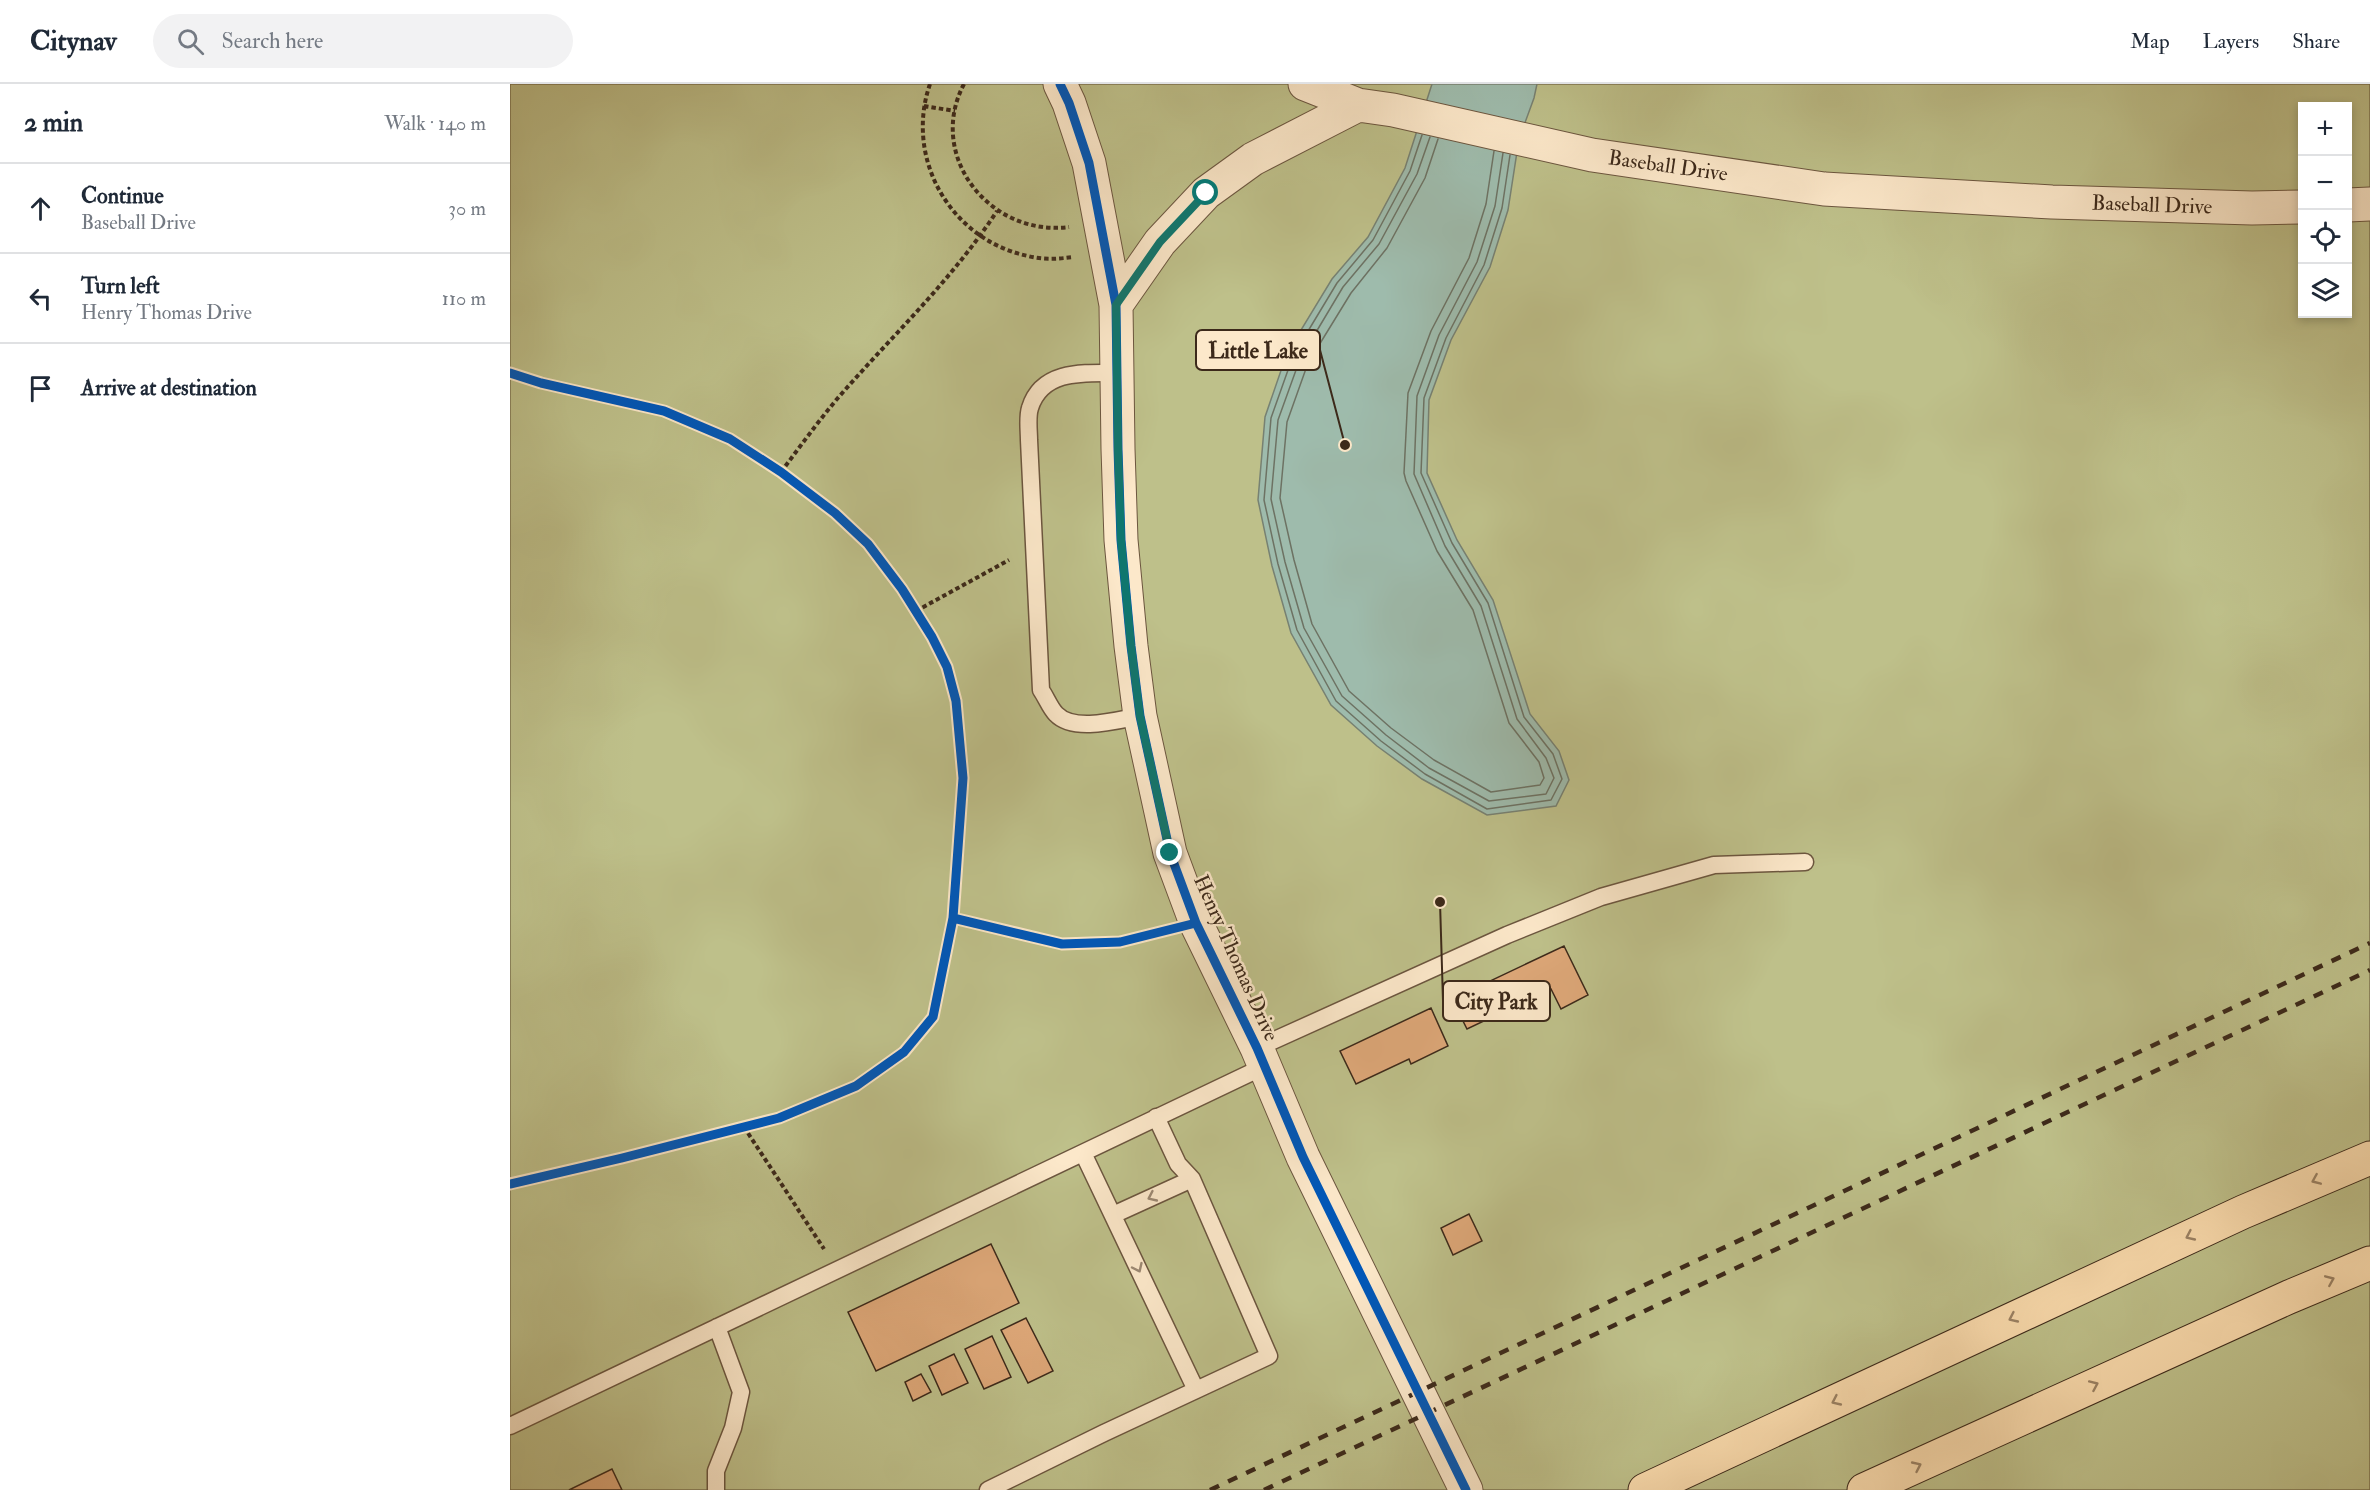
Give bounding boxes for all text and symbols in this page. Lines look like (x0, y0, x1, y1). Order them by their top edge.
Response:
search box (153, 14, 573, 68)
text: Citynav (30, 24, 117, 59)
icon: search (174, 25, 207, 58)
text: Search here (222, 27, 323, 55)
text: Map (2130, 28, 2170, 55)
text: Layers (2203, 28, 2259, 55)
text: Share (2292, 28, 2340, 55)
map controls (2298, 102, 2352, 318)
button: + (2298, 102, 2352, 156)
text: 2 min (24, 107, 83, 139)
text: Walk · 140 m (384, 111, 486, 136)
street label: Baseball Drive (1606, 144, 1730, 188)
button: − (2298, 156, 2352, 210)
route start (1192, 179, 1218, 205)
text: Continue (81, 182, 164, 210)
street label: Baseball Drive (2091, 189, 2213, 221)
icon: ahead (24, 192, 57, 225)
text: 30 m (448, 196, 486, 221)
text: Baseball Drive (81, 210, 196, 235)
button: locate (2298, 210, 2352, 264)
button: layers (2298, 264, 2352, 318)
text: Turn left (81, 272, 160, 300)
icon: left (24, 282, 57, 315)
text: 110 m (442, 286, 486, 311)
text: Henry Thomas Drive (81, 300, 252, 325)
callout: Little Lake (1196, 330, 1320, 370)
text: Little Lake (1208, 337, 1309, 365)
icon: arrive (24, 372, 57, 405)
text: Arrive at destination (81, 374, 257, 402)
route end (1156, 839, 1182, 865)
street label: Henry Thomas Drive (1187, 871, 1285, 1046)
callout: City Park (1443, 981, 1550, 1021)
text: City Park (1454, 988, 1538, 1017)
one-way arrow (2312, 1173, 2323, 1185)
one-way arrow (1148, 1189, 1159, 1201)
one-way arrow (2185, 1229, 2196, 1241)
one-way arrow (1131, 1261, 1143, 1272)
one-way arrow (2323, 1275, 2334, 1287)
one-way arrow (2008, 1311, 2019, 1323)
one-way arrow (2088, 1380, 2099, 1392)
one-way arrow (1831, 1393, 1842, 1405)
one-way arrow (1910, 1461, 1921, 1473)

